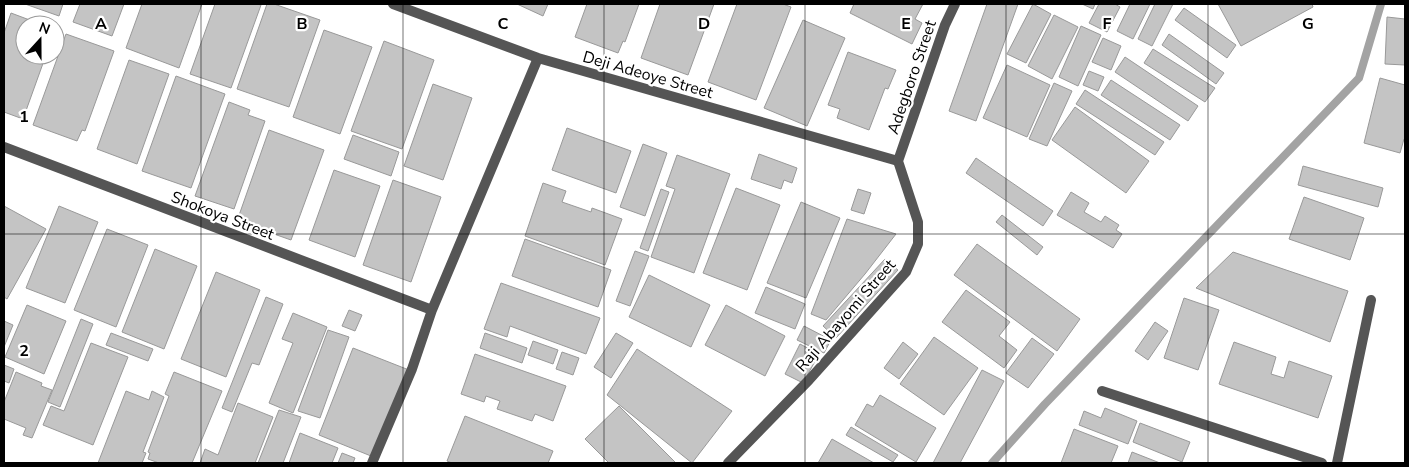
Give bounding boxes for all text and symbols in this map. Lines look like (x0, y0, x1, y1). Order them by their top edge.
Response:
text: A (95, 13, 107, 35)
text: B (296, 13, 308, 35)
text: C (498, 13, 509, 35)
text: D (698, 13, 710, 35)
text: E (901, 13, 911, 35)
text: F (1103, 13, 1112, 35)
text: G (1302, 13, 1314, 35)
north arrow (15, 15, 65, 65)
street label: Adegboro Street (882, 17, 942, 137)
text: N (36, 18, 53, 39)
street label: Deji Adeoye Street (580, 46, 716, 104)
text: 1 (19, 106, 29, 128)
street label: Shokoya Street (168, 186, 278, 246)
street label: Raji Abayomi Street (791, 254, 901, 377)
text: 2 (19, 340, 29, 362)

